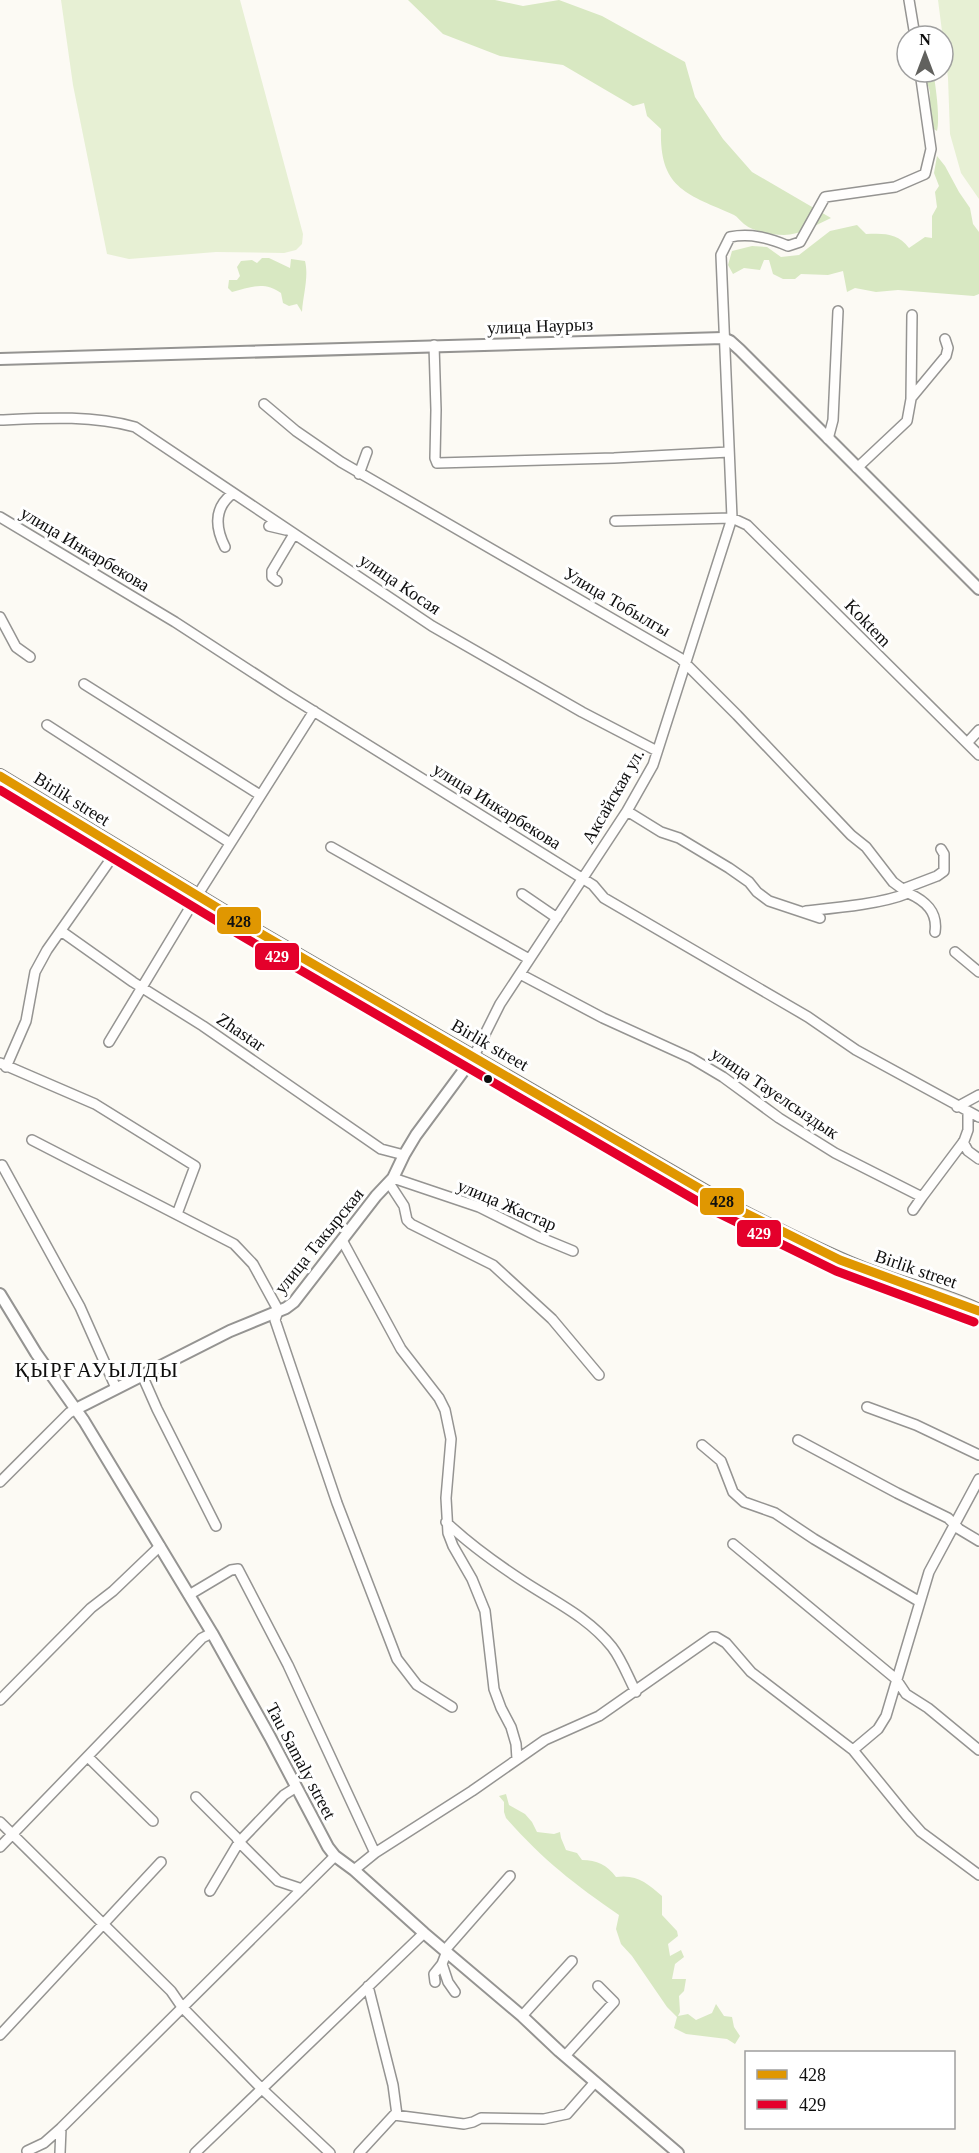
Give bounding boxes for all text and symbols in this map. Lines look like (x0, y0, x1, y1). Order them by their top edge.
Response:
north arrow (895, 24, 955, 84)
text: N (919, 31, 931, 48)
street label: улица Наурыз (487, 314, 593, 338)
street label: улица Инкарбекова (17, 503, 153, 595)
street label: улица Косая (355, 549, 445, 619)
street label: Улица Тобылгы (560, 563, 674, 641)
street label: Koktem (841, 595, 895, 651)
street label: Аксайская ул. (578, 745, 648, 847)
street label: улица Инкарбекова (429, 759, 565, 853)
street label: Birlik street (30, 768, 114, 830)
line badge: 428 (216, 906, 262, 935)
text: 428 (227, 913, 251, 930)
line badge: 429 (254, 942, 300, 971)
text: 429 (265, 948, 289, 965)
street label: Zhastar (213, 1009, 269, 1055)
street label: Birlik street (448, 1015, 532, 1075)
street label: улица Тауелсыздык (708, 1043, 843, 1143)
unlabelled marker (482, 1073, 494, 1085)
street label: улица Жастар (454, 1175, 560, 1235)
street label: улица Такырская (270, 1184, 368, 1298)
line badge: 428 (699, 1187, 745, 1216)
text: 428 (710, 1193, 734, 1210)
line badge: 429 (736, 1219, 782, 1248)
text: 429 (747, 1225, 771, 1242)
street label: Birlik street (872, 1246, 960, 1292)
district label: ҚЫРҒАУЫЛДЫ (15, 1358, 179, 1382)
street label: Tau Samaly street (262, 1699, 340, 1823)
legend (745, 2051, 955, 2129)
text: 428 (799, 2065, 826, 2085)
text: 429 (799, 2095, 826, 2115)

